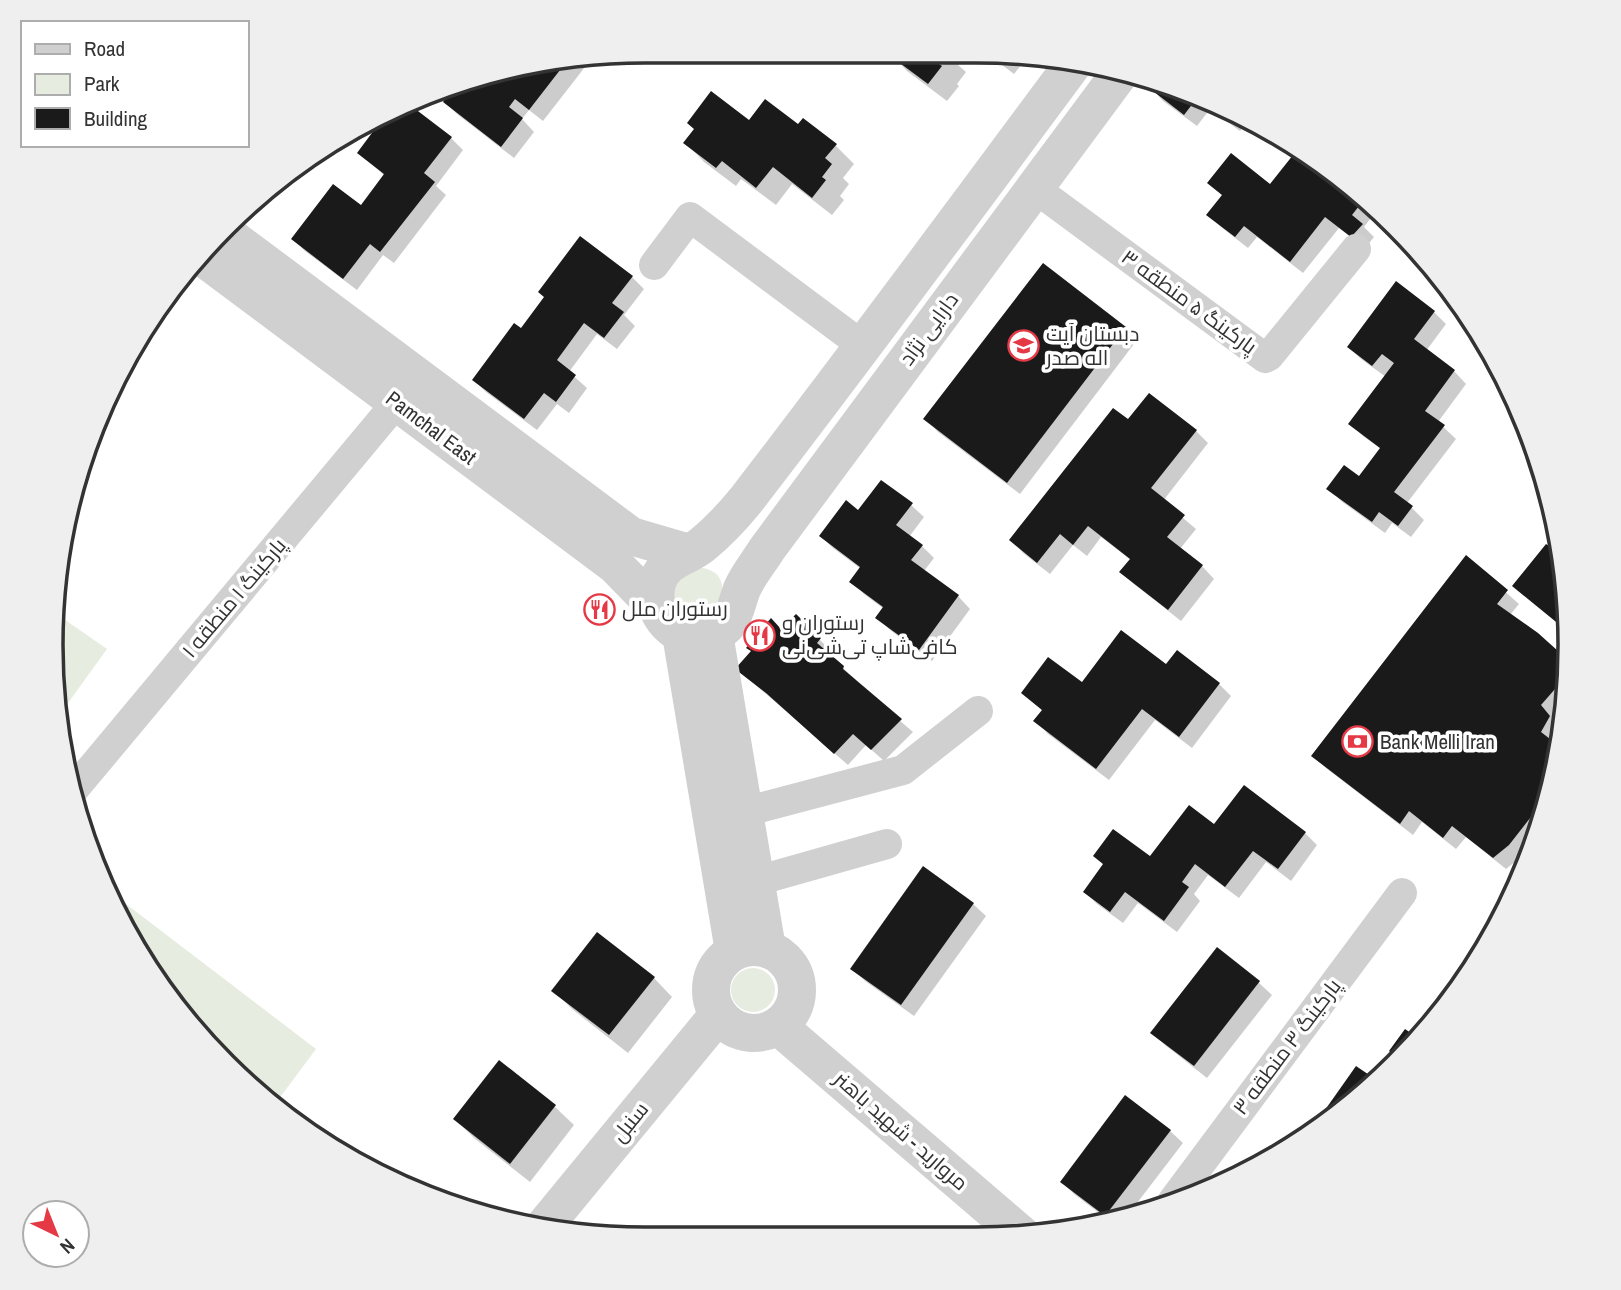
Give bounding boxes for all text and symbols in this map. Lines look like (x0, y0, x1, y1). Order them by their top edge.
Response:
legend (21, 21, 248, 147)
text: Road (84, 34, 125, 63)
text: Park (84, 69, 120, 98)
text: Building (84, 104, 148, 133)
street label: پارکینگ ۵ منطقه ۳ (1116, 243, 1263, 361)
street label: دارایی نژاد (892, 286, 965, 371)
place label: دبستان آیت اله صدر (1045, 319, 1139, 372)
school or university icon: دبستان آیت اله صدر (1006, 329, 1040, 363)
street label: Pamchal East (380, 384, 483, 471)
street label: پارکینگ ۱ منطقه ۱ (175, 531, 293, 664)
restaurant icon: رستوران ملل (582, 592, 616, 626)
place label: رستوران ملل (622, 594, 728, 623)
place label: رستوران و کافی‌شاپ تی‌شی‌نی (782, 608, 958, 661)
restaurant icon: رستوران و کافی‌شاپ تی‌شی‌نی (742, 618, 776, 652)
bank icon: Bank Melli Iran (1340, 725, 1374, 759)
place label: Bank Melli Iran (1380, 727, 1495, 756)
street label: پارکینگ ۳ منطقه ۳ (1226, 972, 1348, 1121)
street label: مروارید - شهید باهنر (827, 1064, 975, 1197)
street label: سنبل (604, 1095, 655, 1148)
north arrow (21, 1199, 91, 1269)
text: N (55, 1233, 81, 1260)

